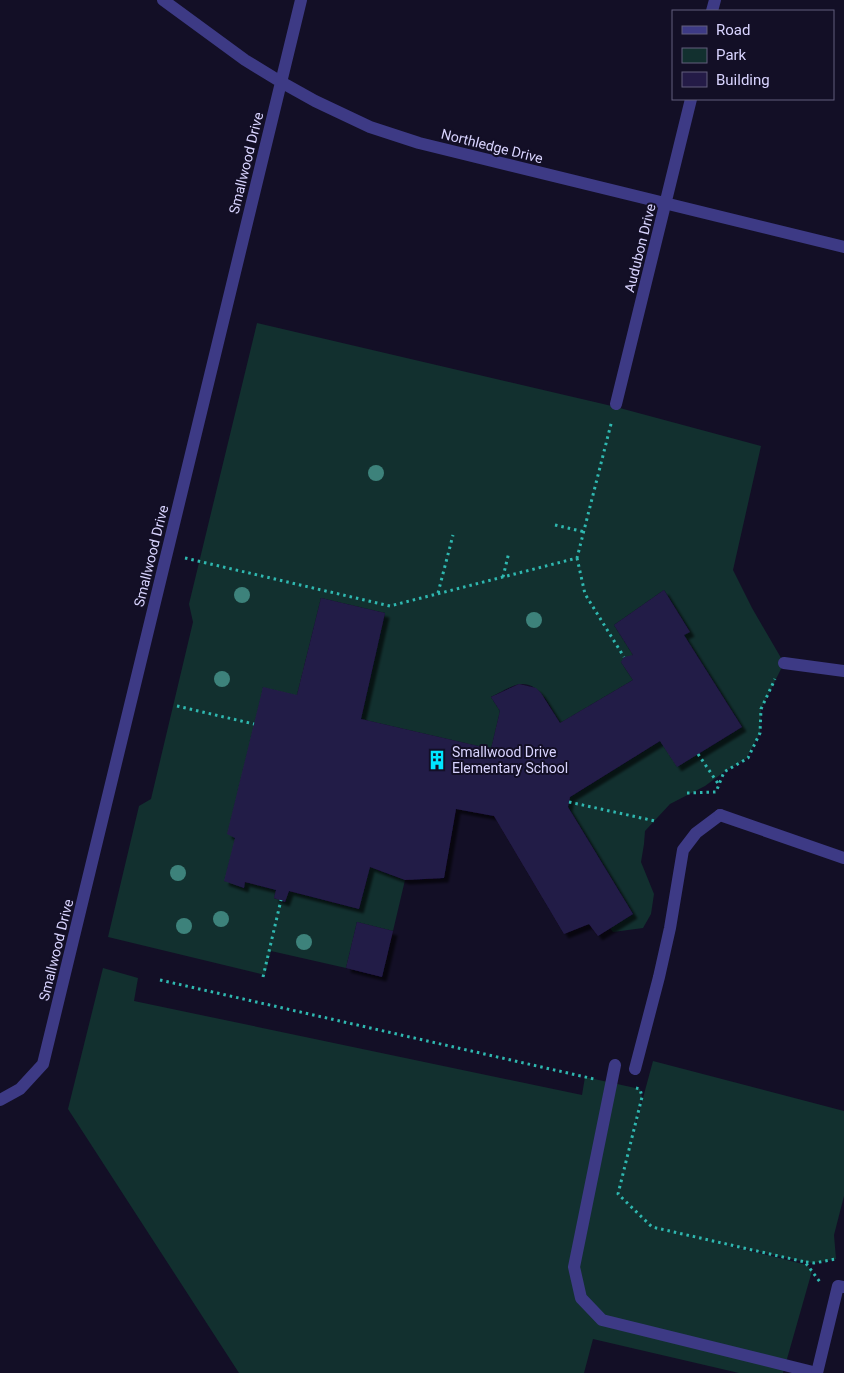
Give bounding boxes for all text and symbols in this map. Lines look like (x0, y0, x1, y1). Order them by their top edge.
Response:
legend (672, 10, 834, 100)
text: Road (716, 21, 750, 39)
text: Park (716, 46, 747, 64)
text: Building (716, 71, 770, 89)
street label: Smallwood Drive (226, 110, 266, 216)
street label: Northledge Drive (439, 126, 545, 166)
street label: Audubon Drive (621, 202, 659, 294)
street label: Smallwood Drive (131, 503, 171, 609)
place label: Smallwood Drive Elementary School (452, 744, 568, 776)
building icon: Smallwood Drive Elementary School (426, 749, 448, 771)
street label: Smallwood Drive (36, 897, 76, 1003)

